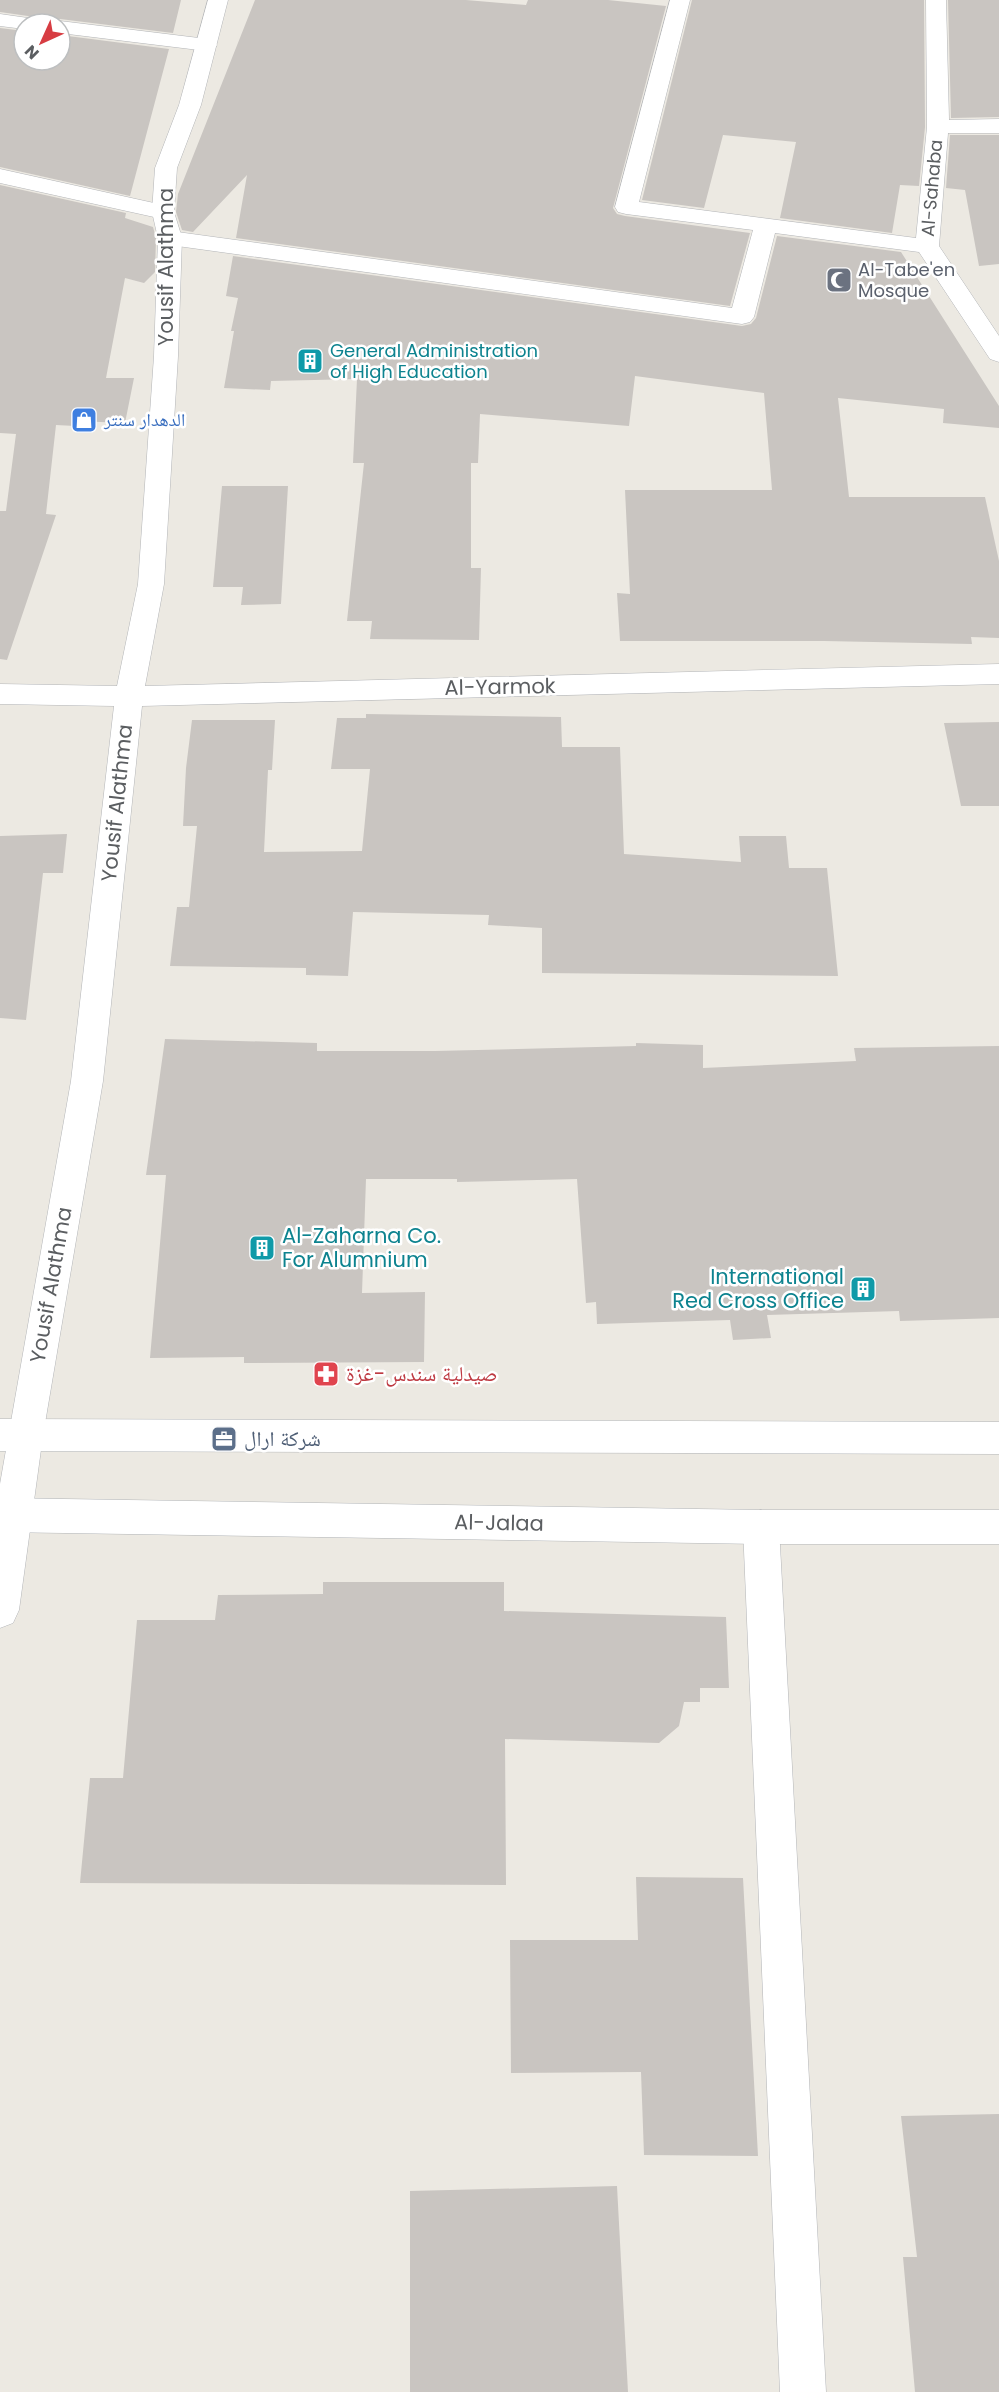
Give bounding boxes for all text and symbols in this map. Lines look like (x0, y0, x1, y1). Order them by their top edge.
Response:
north arrow (12, 12, 72, 72)
text: N (19, 40, 44, 65)
street label: Al-Sahaba (915, 138, 948, 237)
street label: Yousif Alathma (151, 188, 180, 346)
place label: Al-Tabe'en Mosque (858, 257, 955, 303)
mosque icon: Al-Tabe'en Mosque (824, 265, 854, 295)
place label: General Administration of High Education (330, 338, 538, 384)
building icon: General Administration of High Education (295, 346, 325, 376)
shop icon: الدهدار سنتر (69, 405, 99, 435)
place label: الدهدار سنتر (103, 407, 185, 432)
street label: Al-Yarmok (444, 671, 556, 702)
street label: Yousif Alathma (94, 723, 139, 883)
street label: Yousif Alathma (22, 1204, 79, 1365)
place label: Al-Zaharna Co. For Alumnium (282, 1221, 441, 1274)
building icon: Al-Zaharna Co. For Alumnium (247, 1233, 277, 1263)
place label: International Red Cross Office (672, 1262, 844, 1315)
building icon: International Red Cross Office (848, 1274, 878, 1304)
pharmacy icon: صيدلية سندس-غزة (311, 1359, 341, 1389)
place label: صيدلية سندس-غزة (346, 1359, 498, 1388)
office icon: شركة ارال (209, 1424, 239, 1454)
place label: شركة ارال (244, 1424, 321, 1453)
street label: Al-Jalaa (454, 1507, 544, 1538)

